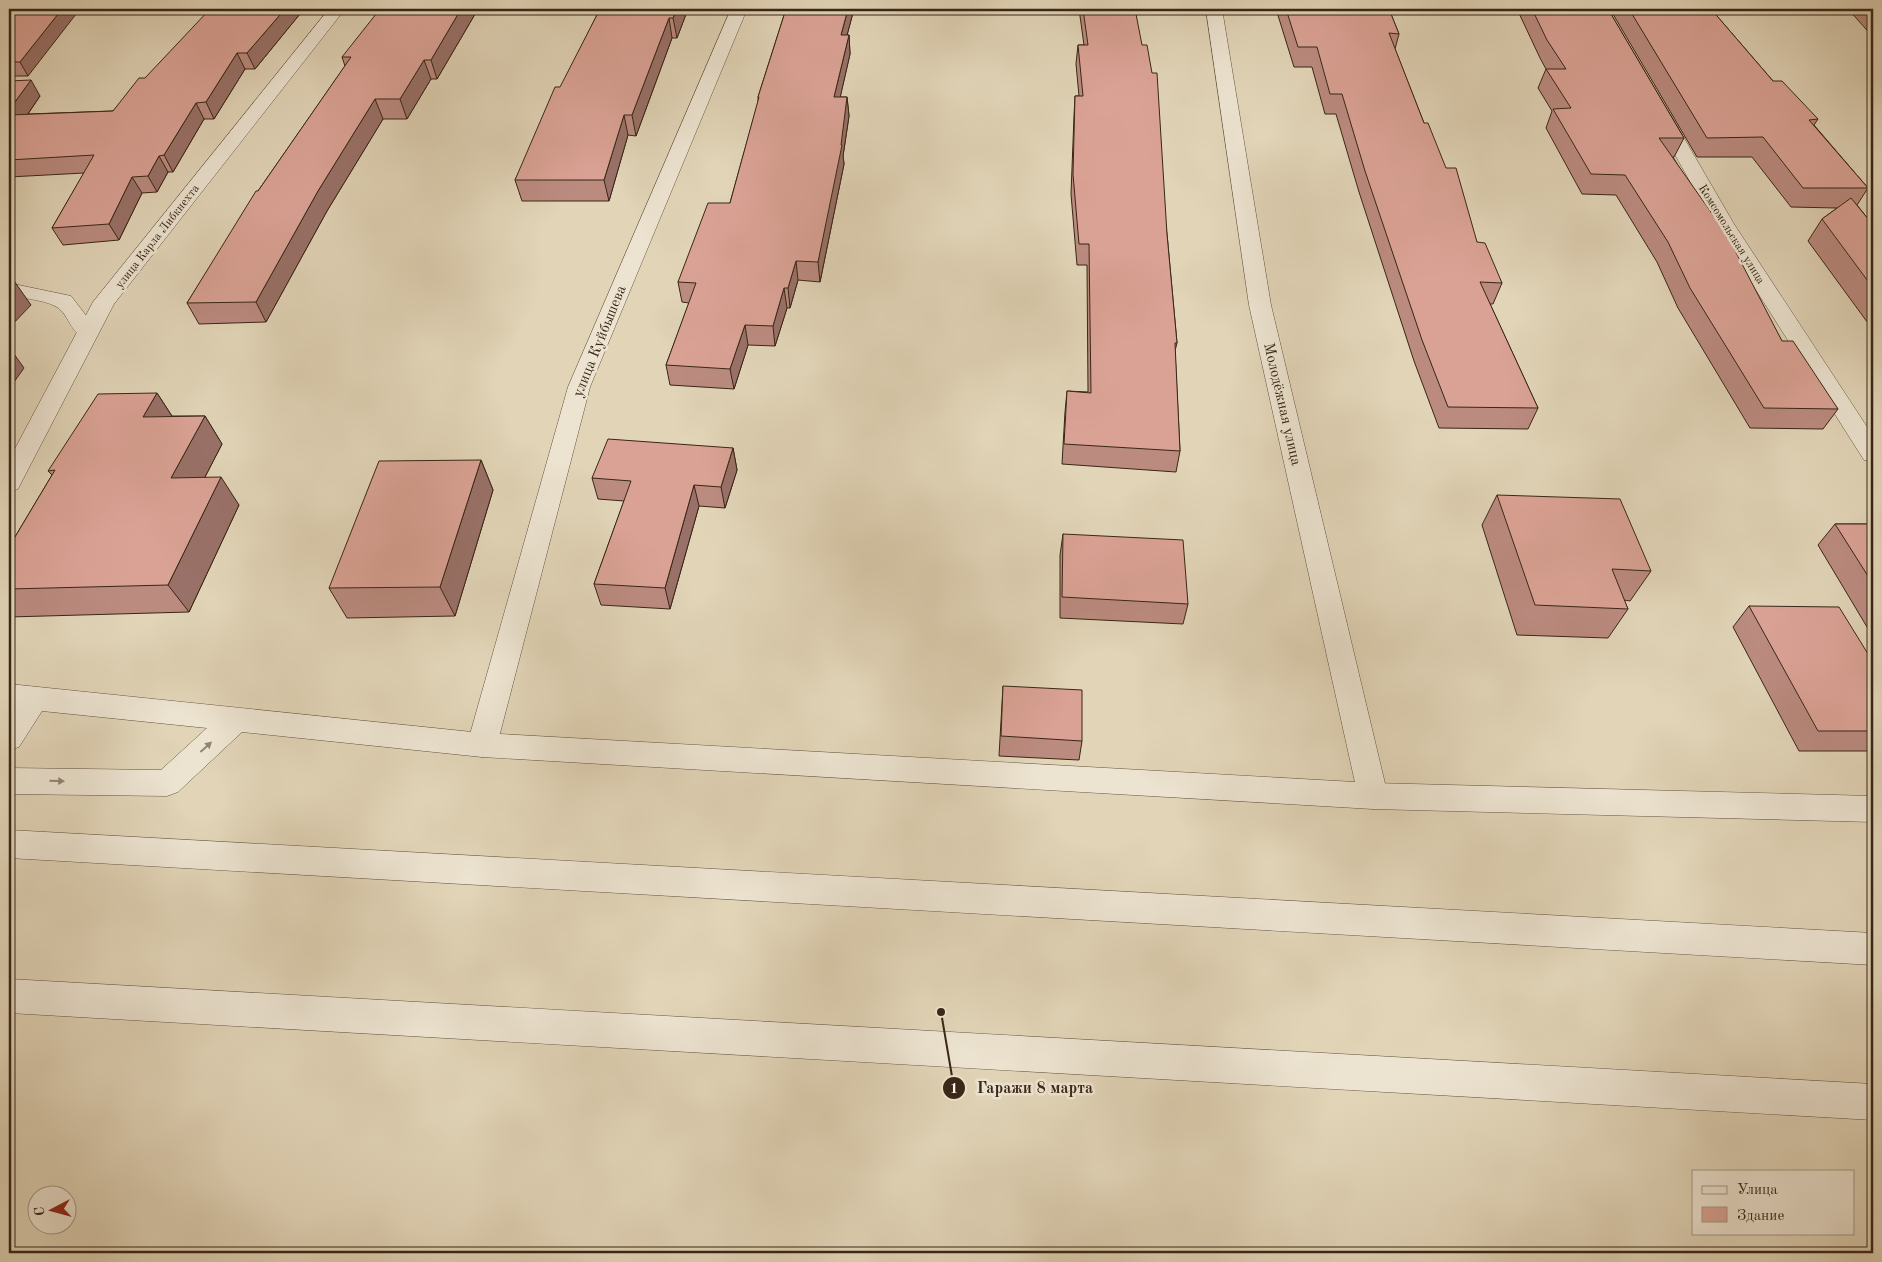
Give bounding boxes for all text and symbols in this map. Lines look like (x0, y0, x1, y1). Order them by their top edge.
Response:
street label: улица Карла Либкнехта (114, 182, 202, 291)
street label: Комсомольская улица (1696, 183, 1767, 286)
street label: улица Куйбышева (571, 283, 630, 400)
street label: Молодёжная улица (1260, 341, 1303, 468)
one-way arrow (200, 741, 212, 753)
one-way arrow (50, 778, 66, 786)
callout: Гаражи 8 марта (942, 1072, 1103, 1103)
text: Гаражи 8 марта (977, 1081, 1093, 1097)
text: 1 (950, 1082, 958, 1097)
legend (1692, 1170, 1854, 1234)
text: Улица (1737, 1183, 1778, 1198)
north arrow (28, 1184, 78, 1234)
text: С (33, 1206, 48, 1217)
text: Здание (1737, 1209, 1784, 1224)

